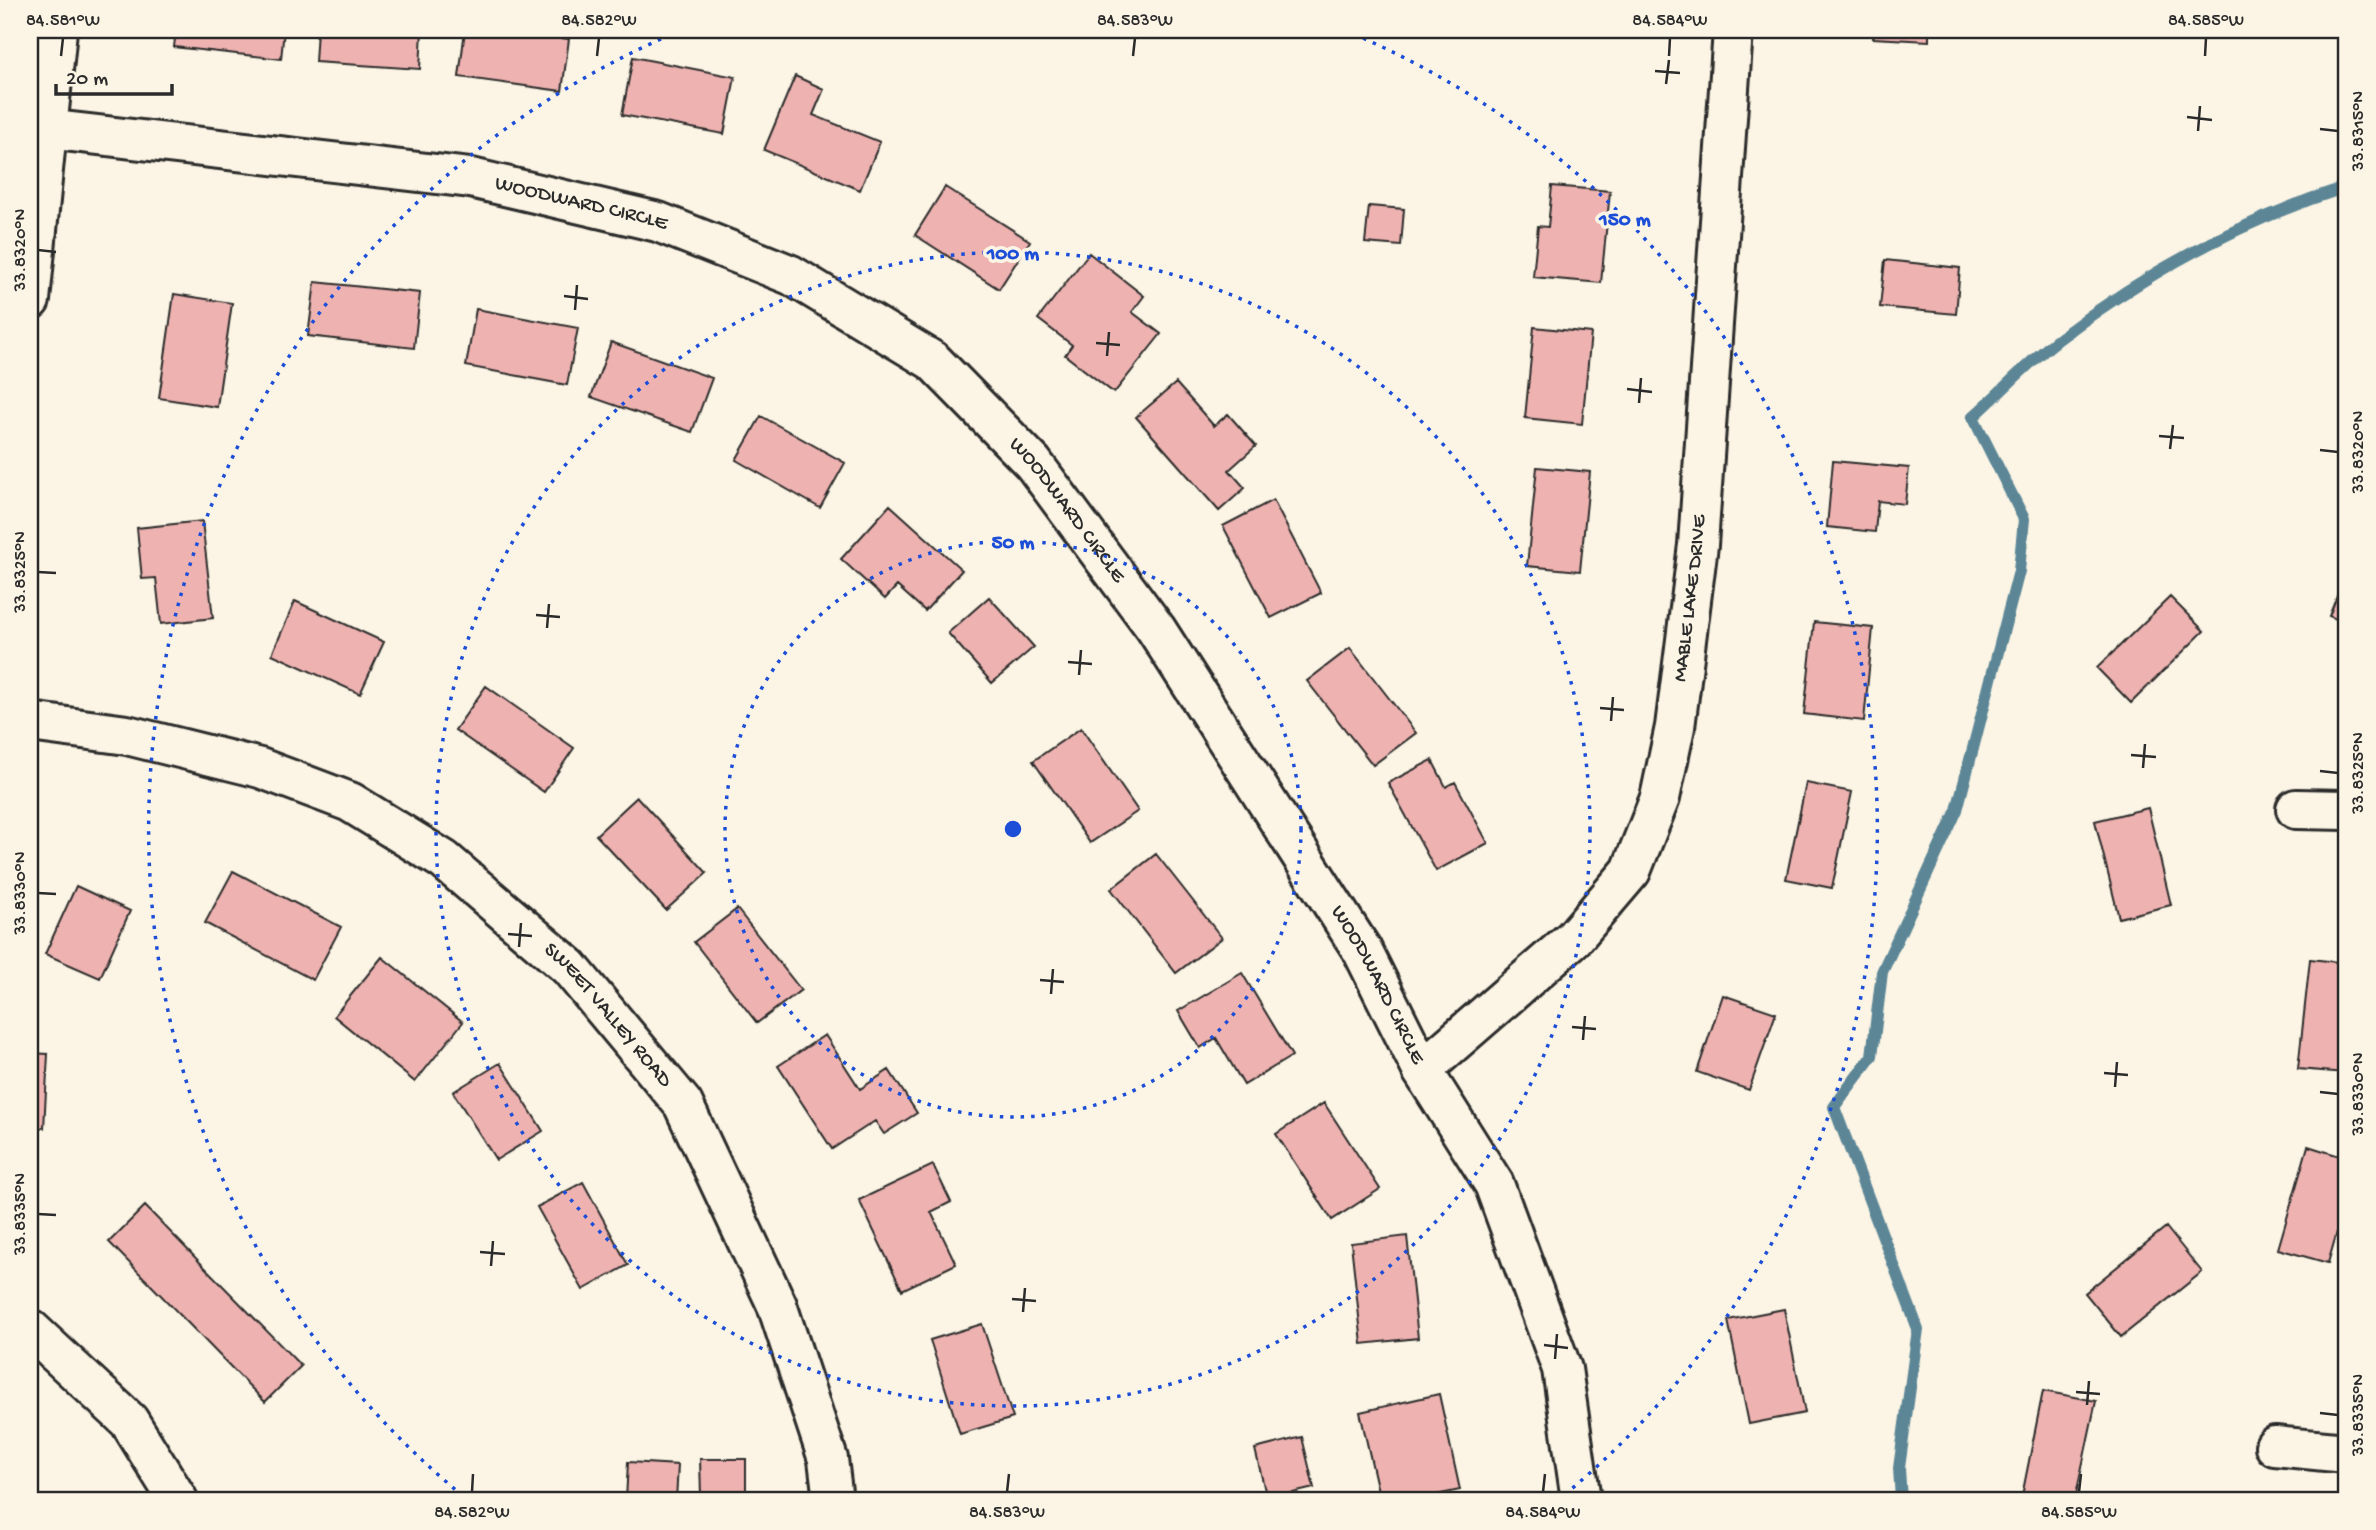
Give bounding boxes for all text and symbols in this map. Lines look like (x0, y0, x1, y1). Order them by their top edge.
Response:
text: 84.581°W (26, 11, 100, 32)
text: 84.582°W (561, 11, 637, 32)
text: 84.583°W (1097, 11, 1173, 32)
text: 84.584°W (1632, 11, 1708, 32)
text: 84.585°W (2168, 11, 2244, 32)
scale bar (56, 52, 172, 96)
text: 20 m (66, 68, 108, 93)
text: 33.8315°N (2349, 91, 2370, 172)
street label: WOODWARD CIRCLE (492, 172, 672, 237)
text: 33.8320°N (11, 209, 32, 292)
text: 150 m (1598, 209, 1651, 234)
text: 100 m (986, 243, 1039, 268)
text: 33.8320°N (2349, 411, 2370, 494)
street label: WOODWARD CIRCLE (1003, 433, 1131, 589)
street label: MABLE LAKE DRIVE (1668, 513, 1713, 683)
text: 33.8325°N (11, 531, 32, 614)
text: 50 m (992, 532, 1035, 557)
text: 33.8325°N (2349, 732, 2370, 815)
centre of rings (1001, 817, 1025, 841)
text: 33.8330°N (11, 852, 32, 935)
street label: WOODWARD CIRCLE (1324, 901, 1430, 1069)
street label: SWEET VALLEY ROAD (538, 938, 677, 1094)
text: 33.8330°N (2349, 1053, 2370, 1136)
text: 33.8335°N (11, 1173, 32, 1256)
text: 33.8335°N (2349, 1374, 2370, 1457)
text: 84.582°W (434, 1503, 510, 1524)
text: 84.583°W (969, 1503, 1045, 1524)
text: 84.584°W (1505, 1503, 1581, 1524)
text: 84.585°W (2041, 1503, 2117, 1524)

